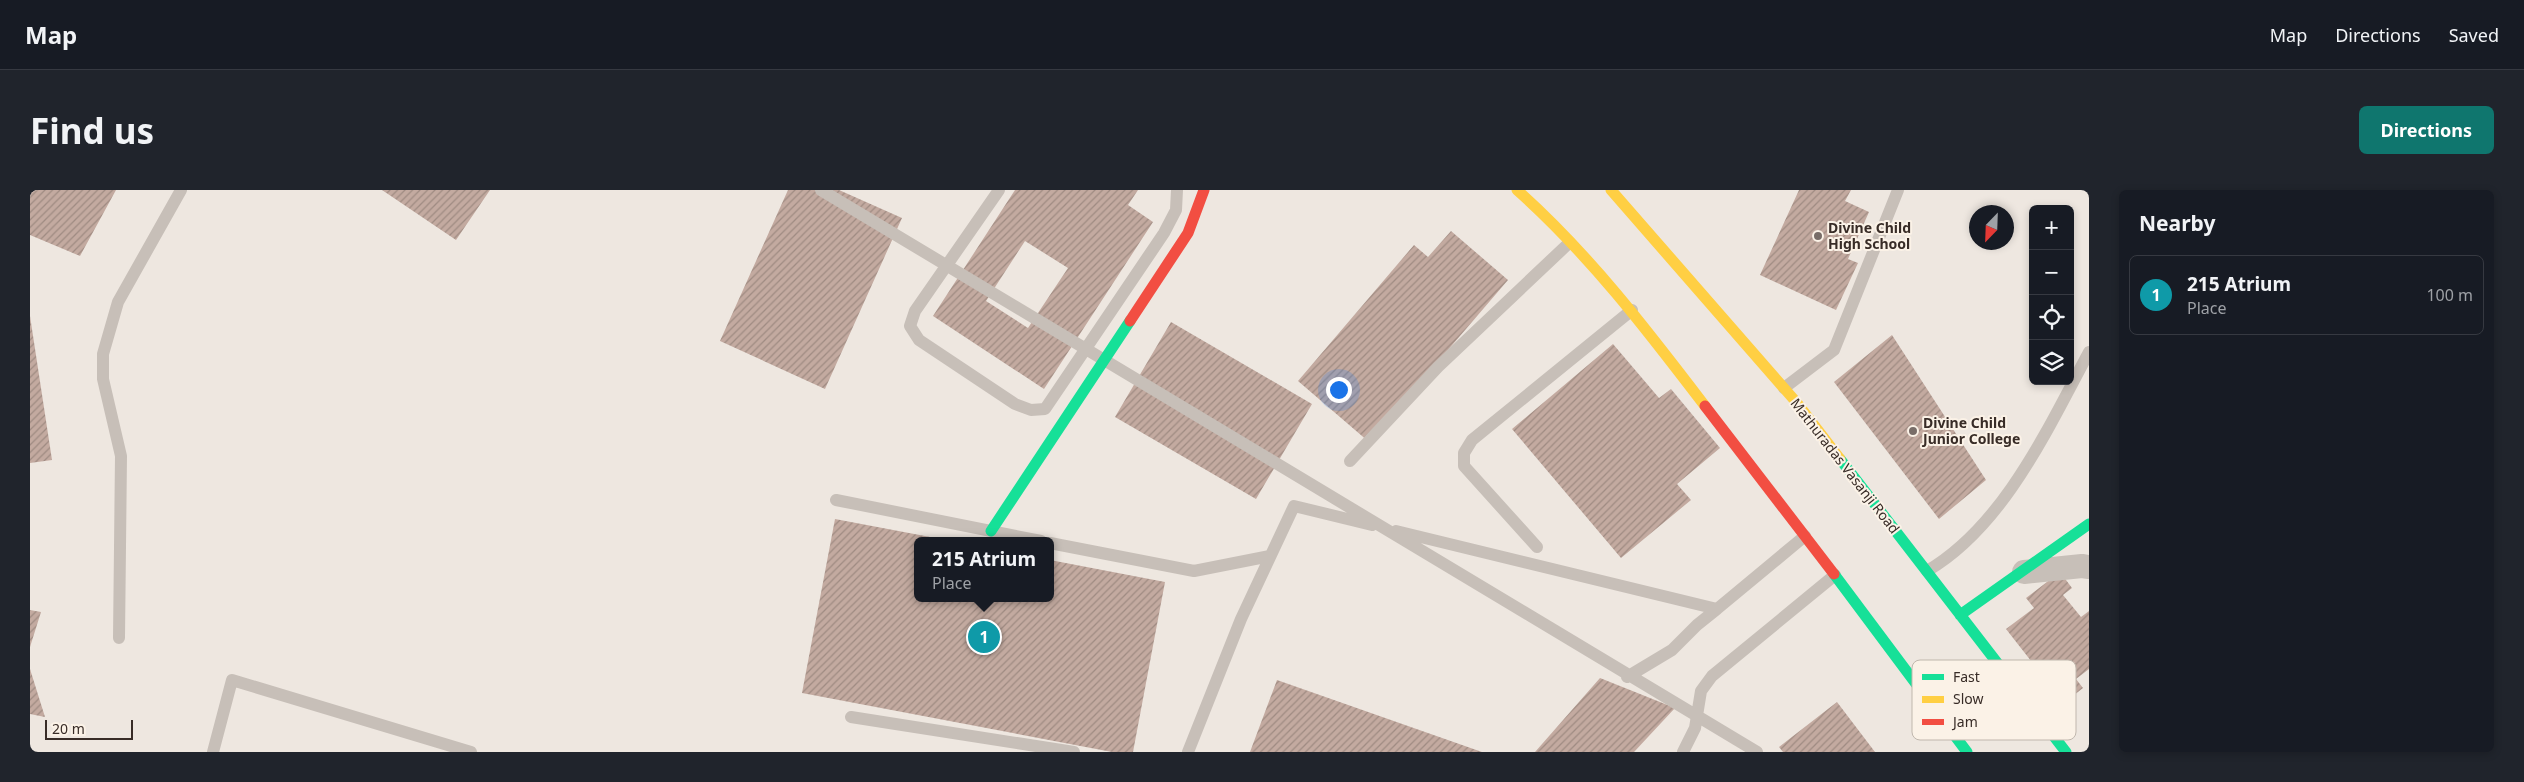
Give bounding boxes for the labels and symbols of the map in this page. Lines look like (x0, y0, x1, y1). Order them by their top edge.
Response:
north arrow (1969, 205, 2014, 250)
place label: Divine Child High School (1828, 218, 1911, 253)
marker: Divine Child High School (1812, 230, 1824, 242)
your location (1326, 377, 1352, 403)
street label: Mathuradas Vasanji Road (1787, 394, 1904, 537)
place label: Divine Child Junior College (1921, 413, 2020, 448)
marker: Divine Child Junior College (1907, 425, 1919, 437)
pin: 1 (968, 618, 1000, 656)
legend (1912, 660, 2076, 740)
text: Fast (1953, 667, 1980, 686)
text: Slow (1953, 689, 1984, 708)
text: Jam (1951, 712, 1978, 731)
scale bar (45, 717, 132, 740)

